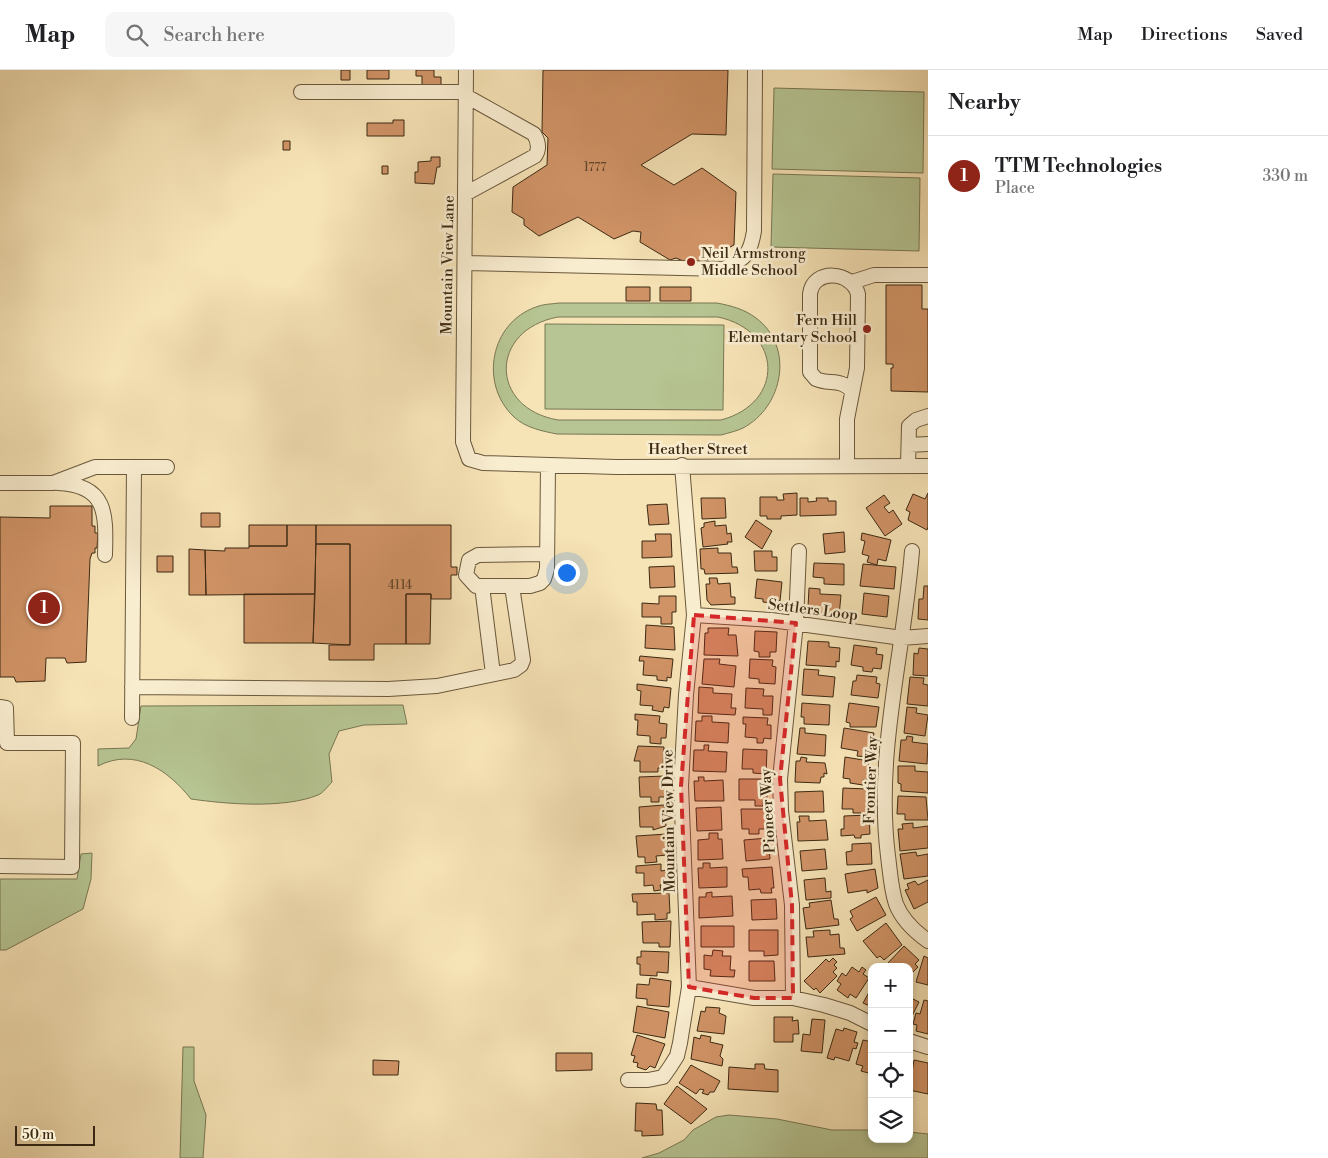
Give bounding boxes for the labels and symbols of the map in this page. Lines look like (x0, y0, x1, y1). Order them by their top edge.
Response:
house number: 1777 (584, 160, 606, 175)
street label: Mountain View Lane (437, 195, 459, 335)
place label: Neil Armstrong Middle School (701, 244, 806, 280)
marker: Neil Armstrong Middle School (685, 256, 697, 268)
place label: Fern Hill Elementary School (728, 311, 858, 347)
marker: Fern Hill Elementary School (861, 323, 873, 335)
street label: Heather Street (648, 440, 748, 459)
your location (554, 560, 580, 586)
house number: 4114 (388, 578, 412, 593)
pin: 1 (28, 589, 60, 627)
street label: Settlers Loop (767, 595, 859, 625)
street label: Frontier Way (860, 735, 882, 824)
street label: Mountain View Drive (658, 749, 680, 893)
street label: Pioneer Way (756, 768, 780, 854)
scale bar (15, 1123, 95, 1146)

